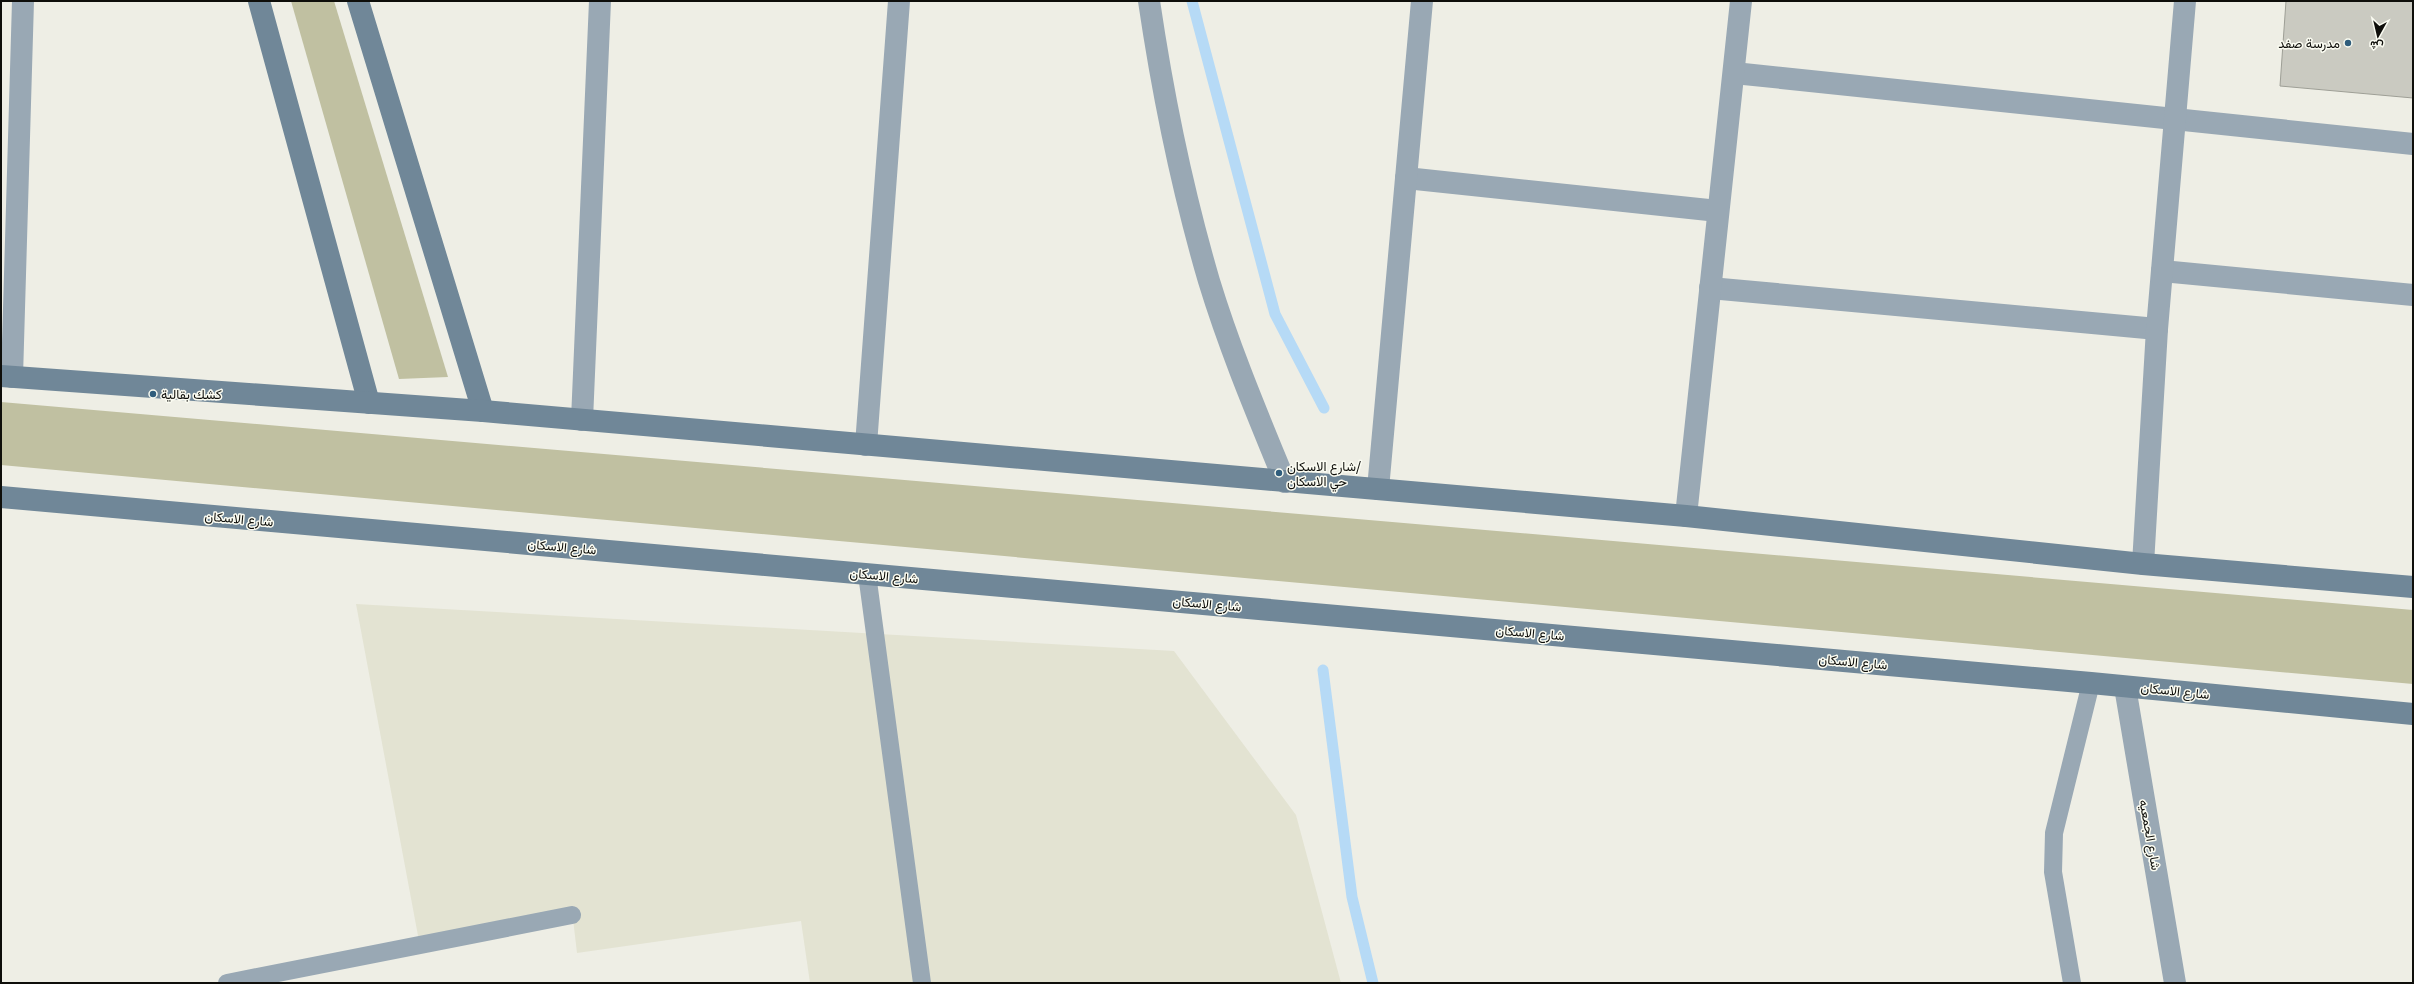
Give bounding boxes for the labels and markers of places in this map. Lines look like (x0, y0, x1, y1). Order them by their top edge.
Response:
place label: مدرسة صفد (2278, 35, 2340, 52)
marker: مدرسة صفد (2343, 38, 2353, 48)
place label: كشك بقالية (161, 386, 222, 403)
marker: كشك بقالية (148, 389, 158, 399)
place label: شارع الاسكان/ حي الاسكان (1287, 458, 1361, 492)
marker: شارع الاسكان/ حي الاسكان (1274, 468, 1284, 478)

